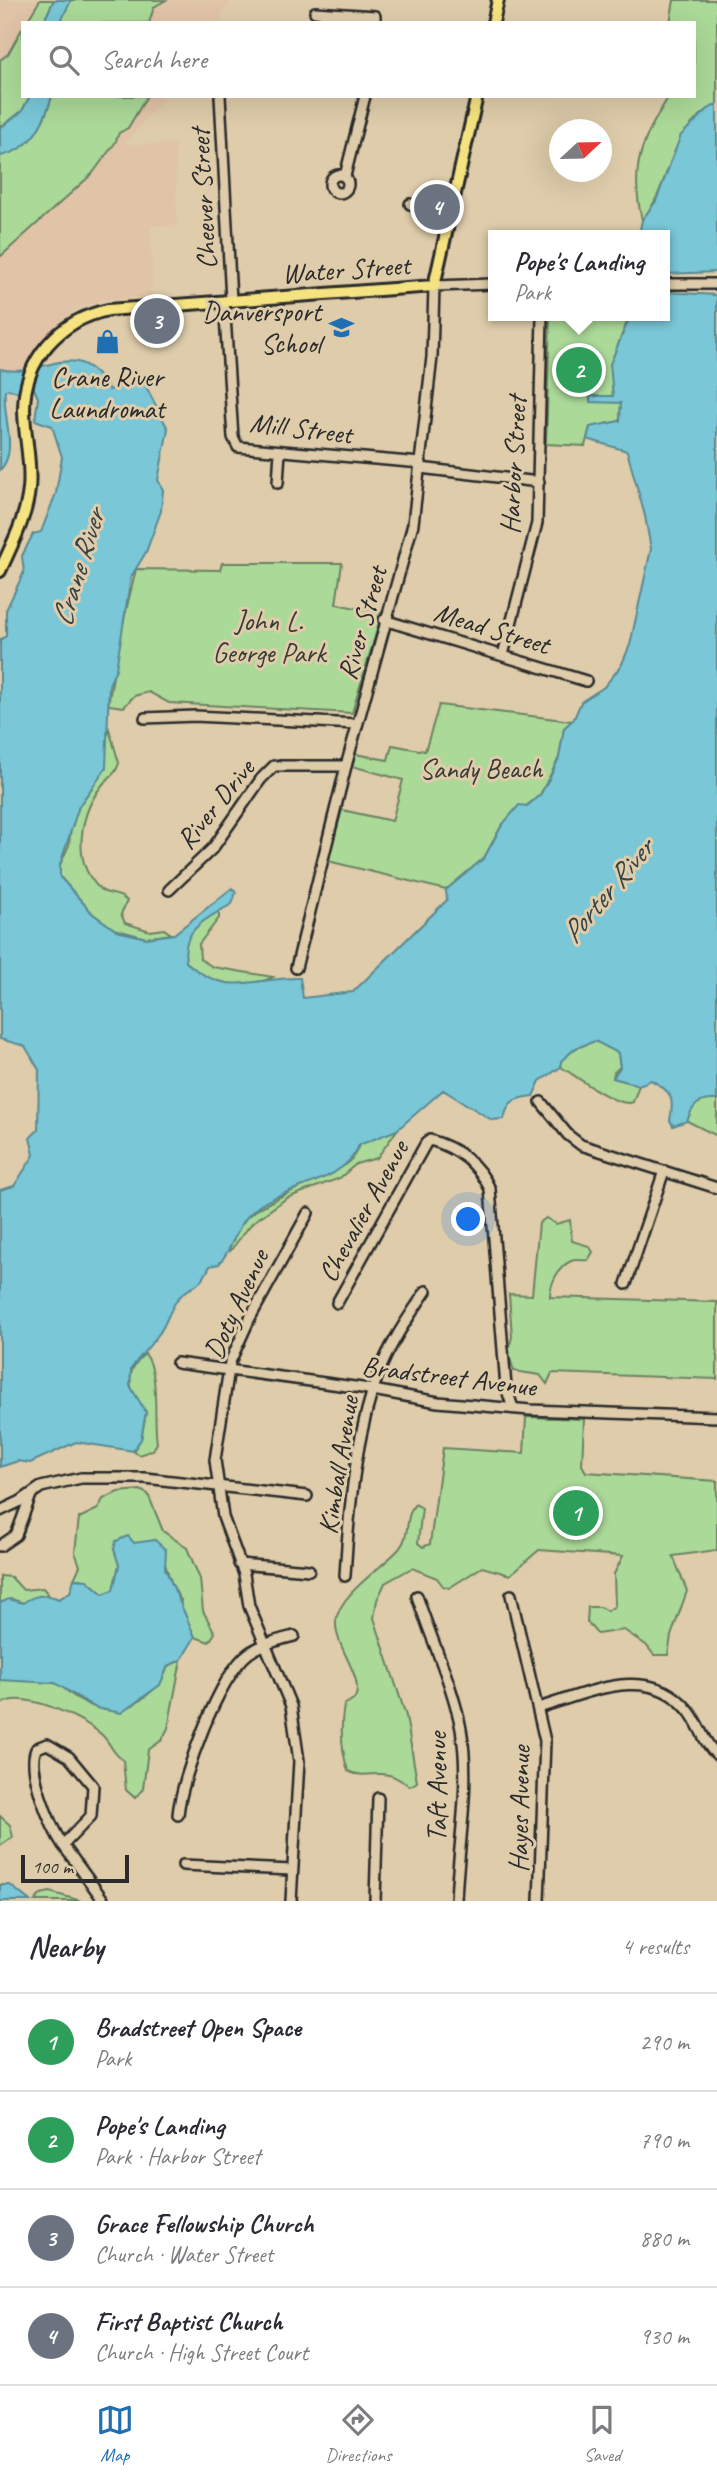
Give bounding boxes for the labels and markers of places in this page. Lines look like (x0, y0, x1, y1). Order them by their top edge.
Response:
pin: 4 (414, 181, 460, 233)
place label: Danversport School (202, 294, 326, 361)
pin: 3 (134, 295, 180, 347)
school or university icon: Danversport School (327, 313, 355, 341)
shop icon: Crane River Laundromat (93, 328, 121, 356)
pin: 2 (556, 344, 602, 396)
place label: Crane River Laundromat (49, 359, 167, 426)
pin: 1 (553, 1487, 599, 1539)

